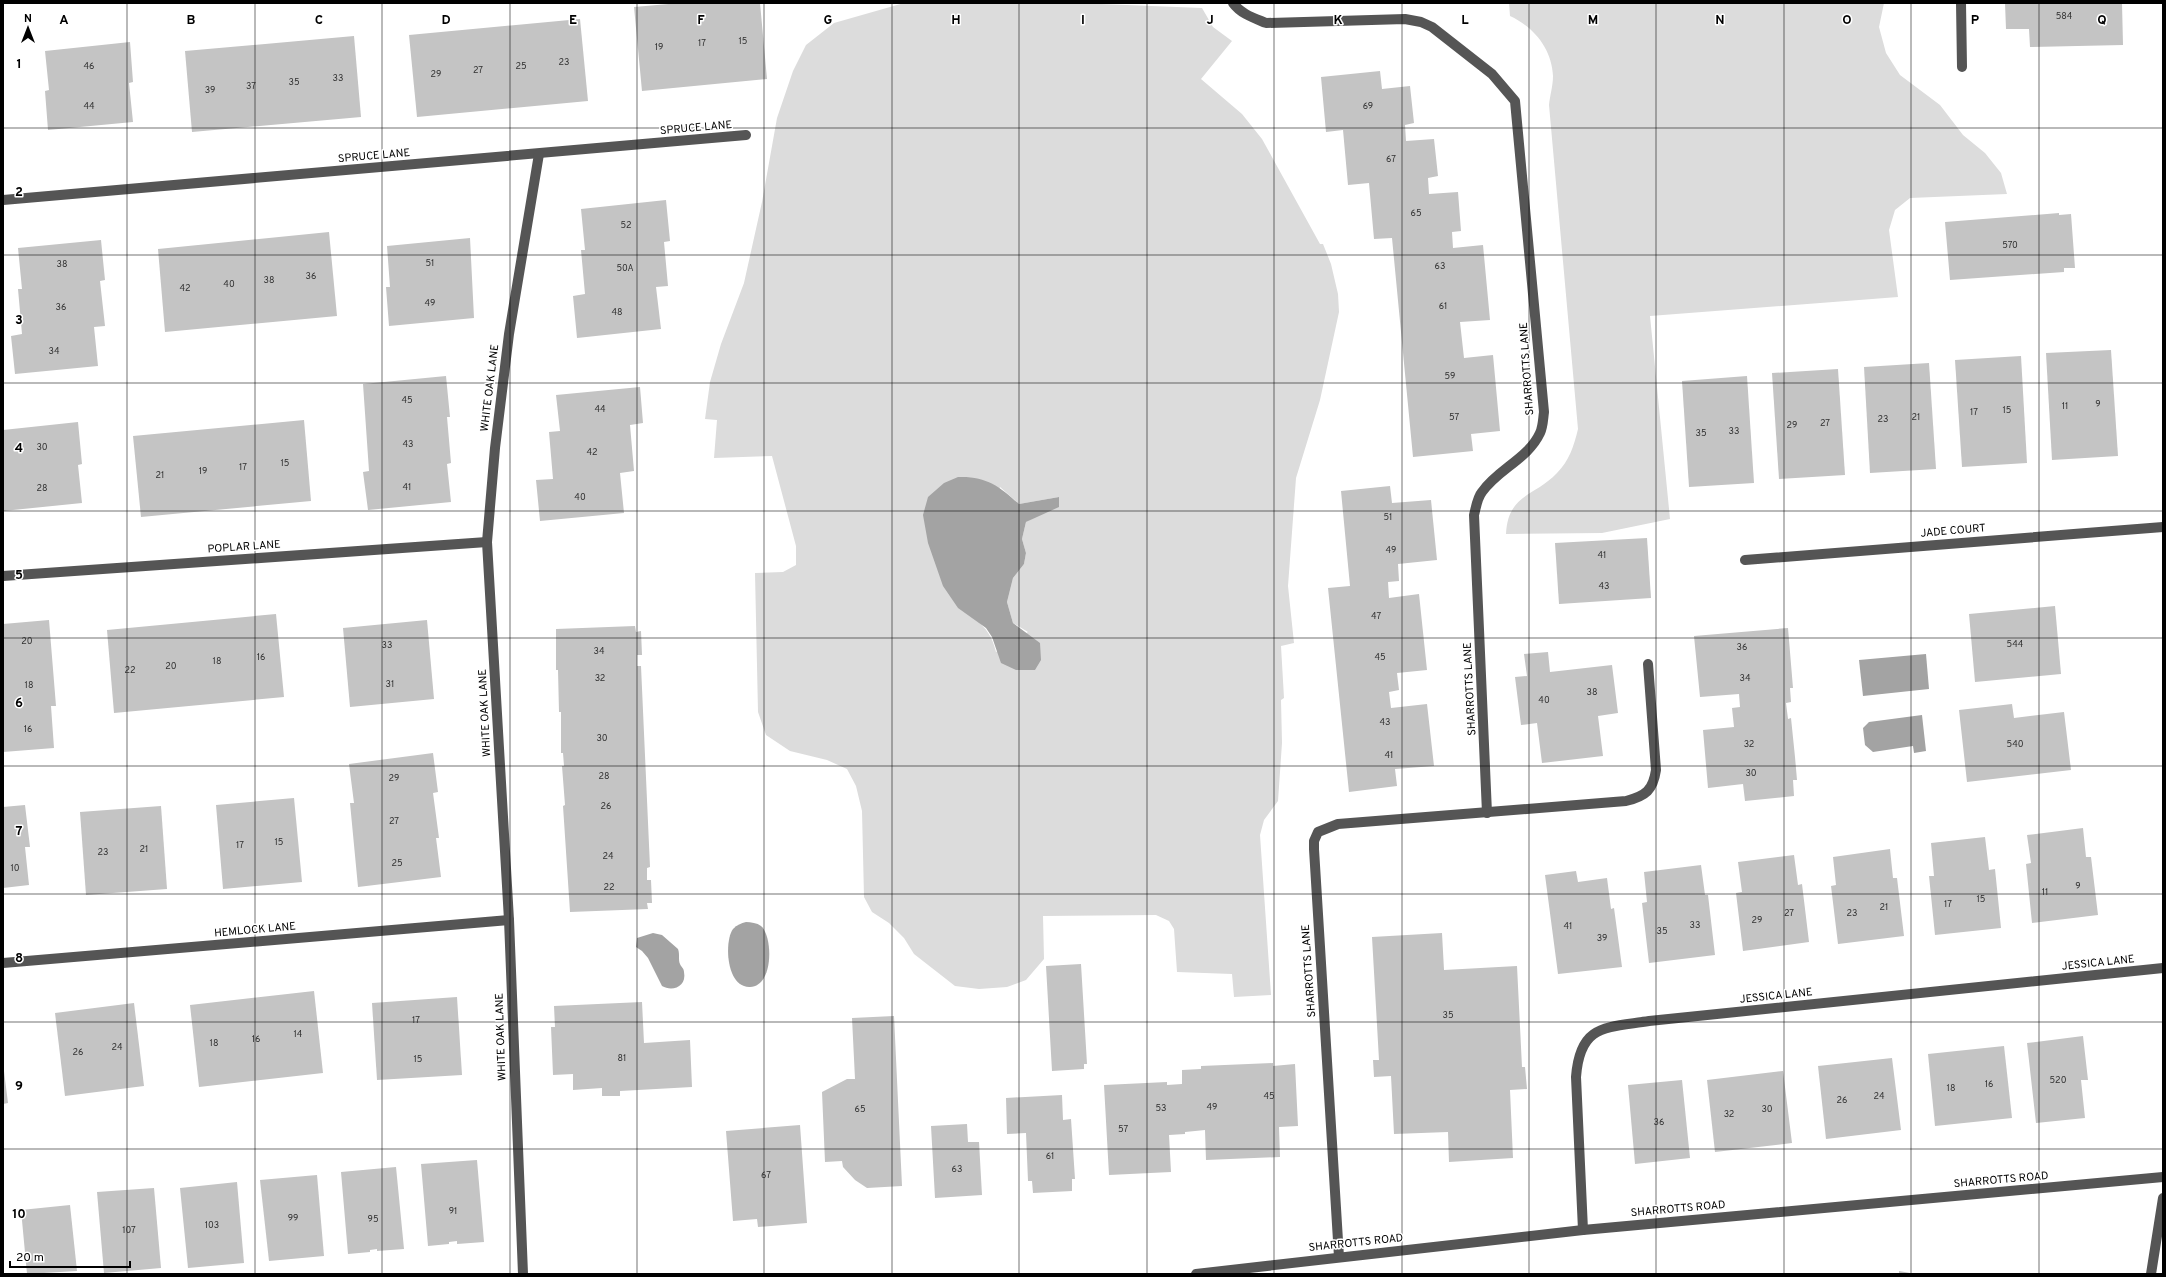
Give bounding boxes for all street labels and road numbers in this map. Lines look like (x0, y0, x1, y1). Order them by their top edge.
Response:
street label: SPRUCE LANE (659, 118, 733, 138)
street label: SPRUCE LANE (337, 146, 411, 166)
street label: SHARROTTS LANE (1517, 322, 1537, 416)
street label: WHITE OAK LANE (478, 343, 502, 433)
street label: JADE COURT (1920, 521, 1986, 541)
street label: POPLAR LANE (207, 537, 281, 557)
street label: SHARROTTS LANE (1461, 642, 1479, 736)
street label: WHITE OAK LANE (476, 669, 494, 757)
street label: HEMLOCK LANE (214, 919, 296, 941)
street label: SHARROTTS LANE (1299, 924, 1319, 1018)
street label: JESSICA LANE (2061, 952, 2135, 974)
street label: JESSICA LANE (1739, 985, 1813, 1007)
street label: WHITE OAK LANE (492, 993, 510, 1081)
street label: SHARROTTS ROAD (1953, 1169, 2049, 1191)
street label: SHARROTTS ROAD (1630, 1198, 1726, 1220)
street label: SHARROTTS ROAD (1308, 1231, 1404, 1255)

